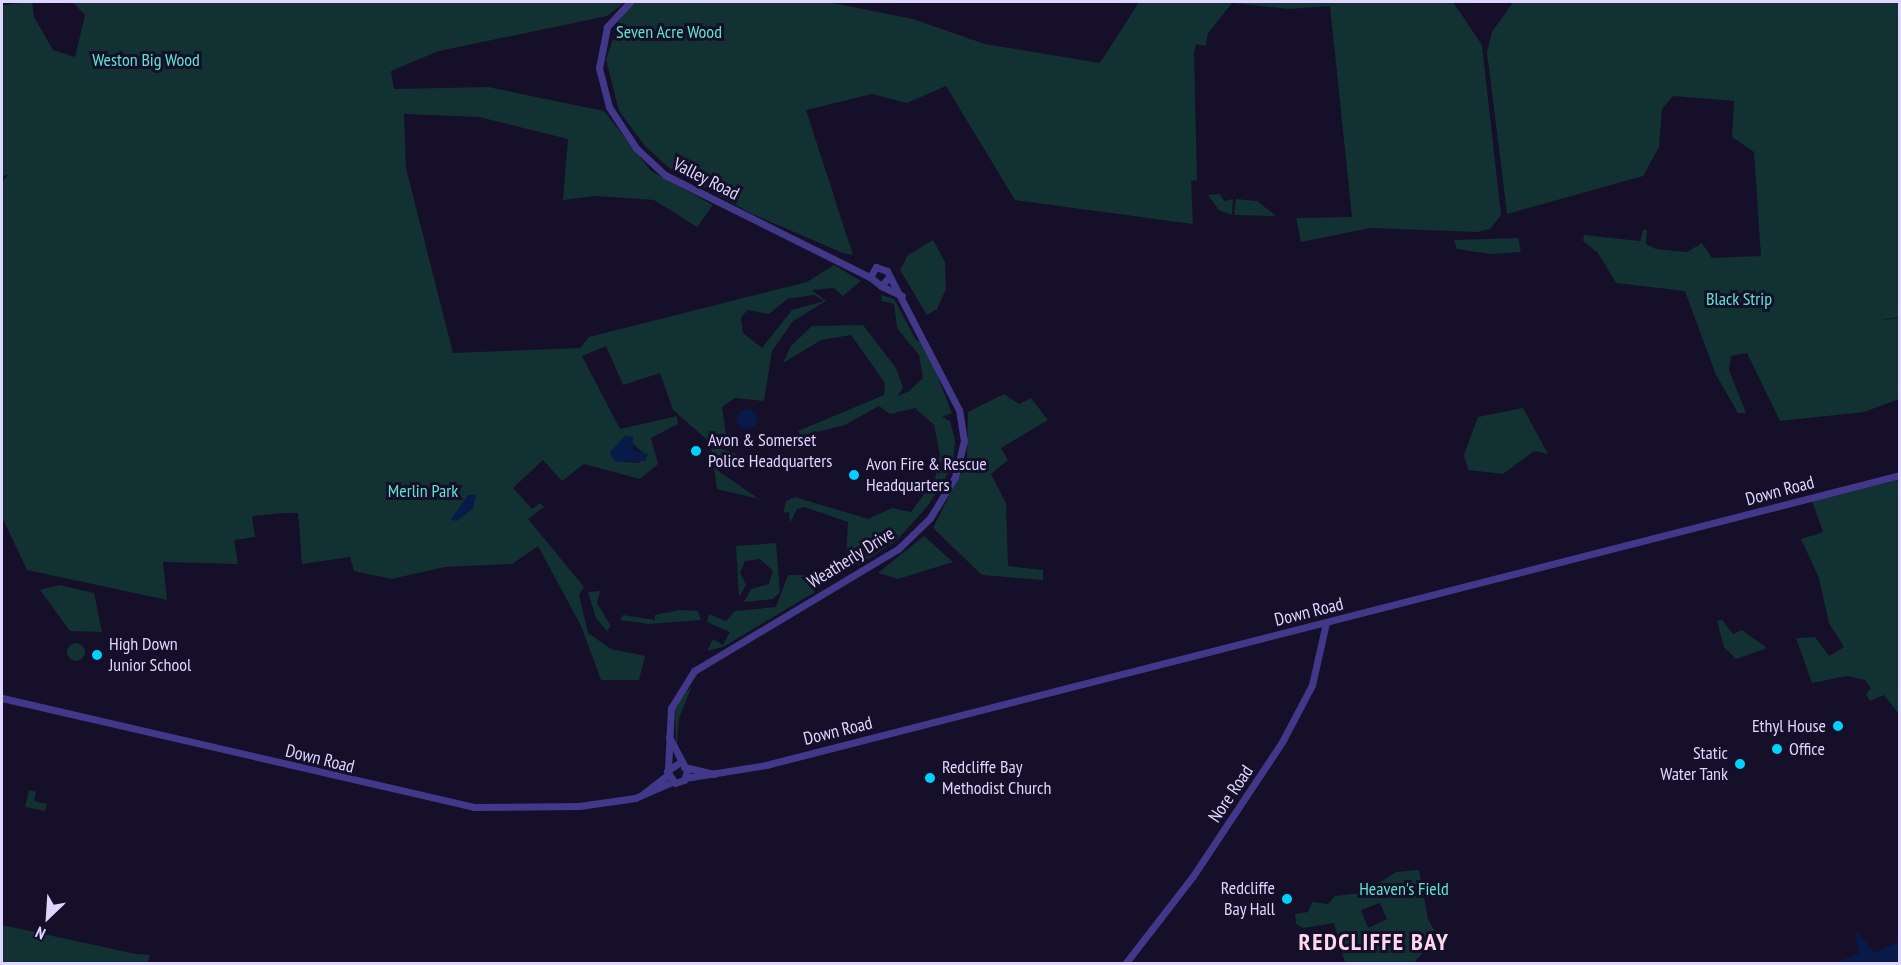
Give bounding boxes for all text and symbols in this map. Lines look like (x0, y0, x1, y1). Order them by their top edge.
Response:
park label: Seven Acre Wood (616, 21, 722, 43)
park label: Weston Big Wood (92, 49, 200, 71)
street label: Valley Road (669, 153, 743, 205)
park label: Black Strip (1706, 288, 1772, 310)
place label: Avon & Somerset Police Headquarters (708, 430, 832, 472)
marker: Avon & Somerset Police Headquarters (689, 444, 703, 458)
place label: Avon Fire & Rescue Headquarters (866, 454, 987, 496)
marker: Avon Fire & Rescue Headquarters (847, 468, 861, 482)
street label: Down Road (1743, 471, 1817, 511)
park label: Merlin Park (388, 480, 458, 502)
street label: Weatherly Drive (803, 523, 899, 593)
street label: Down Road (1272, 593, 1346, 631)
place label: High Down Junior School (109, 634, 191, 676)
marker: High Down Junior School (90, 648, 104, 662)
street label: Down Road (801, 712, 875, 750)
place label: Ethyl House (1752, 715, 1826, 737)
marker: Ethyl House (1831, 719, 1845, 733)
place label: Office (1789, 738, 1825, 760)
street label: Down Road (283, 740, 357, 778)
marker: Office (1770, 742, 1784, 756)
place label: Static Water Tank (1660, 743, 1728, 786)
place label: Redcliffe Bay Methodist Church (942, 757, 1051, 800)
marker: Static Water Tank (1733, 757, 1747, 771)
street label: Nore Road (1204, 761, 1258, 827)
marker: Redcliffe Bay Methodist Church (923, 771, 937, 785)
place label: Redcliffe Bay Hall (1221, 878, 1275, 920)
park label: Heaven's Field (1359, 878, 1449, 900)
north arrow (18, 887, 78, 947)
marker: Redcliffe Bay Hall (1280, 892, 1294, 906)
text: N (32, 922, 49, 944)
district label: REDCLIFFE BAY (1299, 928, 1449, 956)

